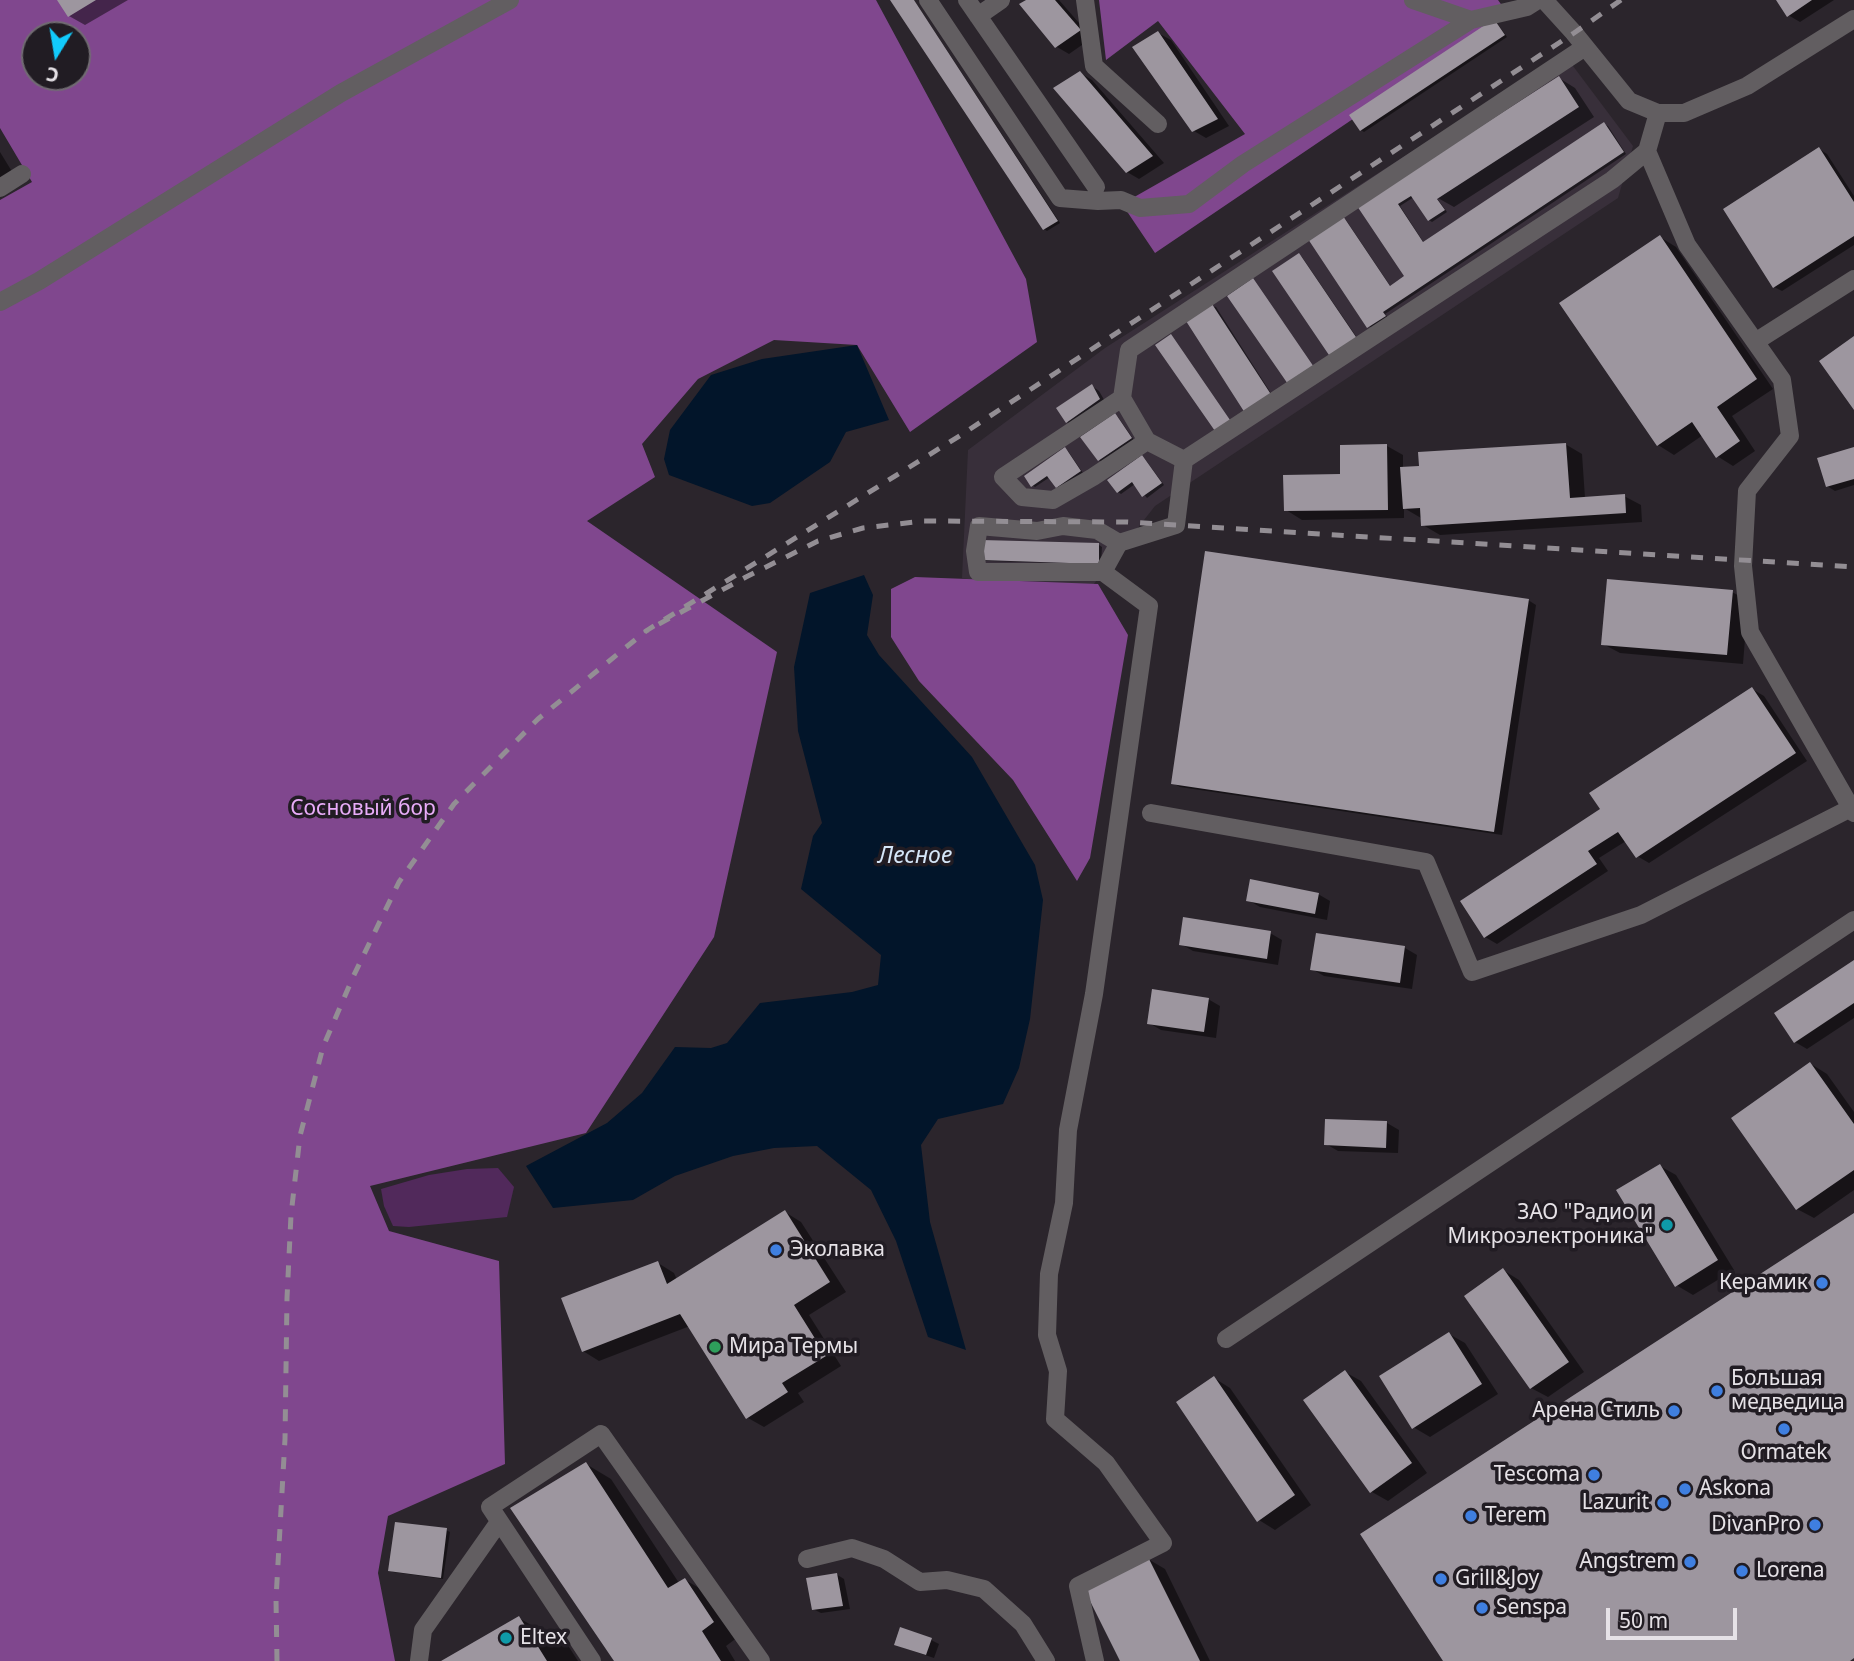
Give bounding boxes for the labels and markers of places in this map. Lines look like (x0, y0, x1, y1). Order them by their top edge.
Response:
place label: ЗАО "Радио и Микроэлектроника" (1447, 1200, 1653, 1250)
marker: ЗАО "Радио и Микроэлектроника" (1659, 1217, 1675, 1233)
place label: Эколавка (790, 1237, 885, 1263)
marker: Эколавка (768, 1242, 784, 1258)
place label: Керамик (1719, 1270, 1808, 1296)
marker: Керамик (1814, 1275, 1830, 1291)
place label: Мира Термы (729, 1334, 858, 1360)
marker: Мира Термы (707, 1339, 723, 1355)
place label: Большая медведица (1731, 1366, 1845, 1416)
marker: Большая медведица (1709, 1383, 1725, 1399)
place label: Арена Стиль (1532, 1398, 1660, 1424)
marker: Арена Стиль (1666, 1403, 1682, 1419)
marker: Ormatek (1776, 1421, 1792, 1437)
place label: Ormatek (1740, 1440, 1828, 1466)
place label: Tescoma (1494, 1462, 1580, 1488)
marker: Tescoma (1586, 1467, 1602, 1483)
place label: Askona (1699, 1476, 1771, 1502)
marker: Askona (1677, 1481, 1693, 1497)
place label: Lazurit (1582, 1490, 1649, 1516)
marker: Lazurit (1655, 1495, 1671, 1511)
place label: Terem (1485, 1503, 1547, 1529)
marker: Terem (1463, 1508, 1479, 1524)
place label: DivanPro (1711, 1512, 1801, 1538)
marker: DivanPro (1807, 1517, 1823, 1533)
place label: Angstrem (1579, 1549, 1676, 1575)
marker: Angstrem (1682, 1554, 1698, 1570)
place label: Lorena (1756, 1558, 1825, 1584)
marker: Lorena (1734, 1563, 1750, 1579)
place label: Grill&Joy (1455, 1566, 1539, 1592)
marker: Grill&Joy (1433, 1571, 1449, 1587)
place label: Senspa (1496, 1595, 1567, 1621)
marker: Senspa (1474, 1600, 1490, 1616)
place label: Eltex (520, 1625, 567, 1651)
marker: Eltex (498, 1630, 514, 1646)

